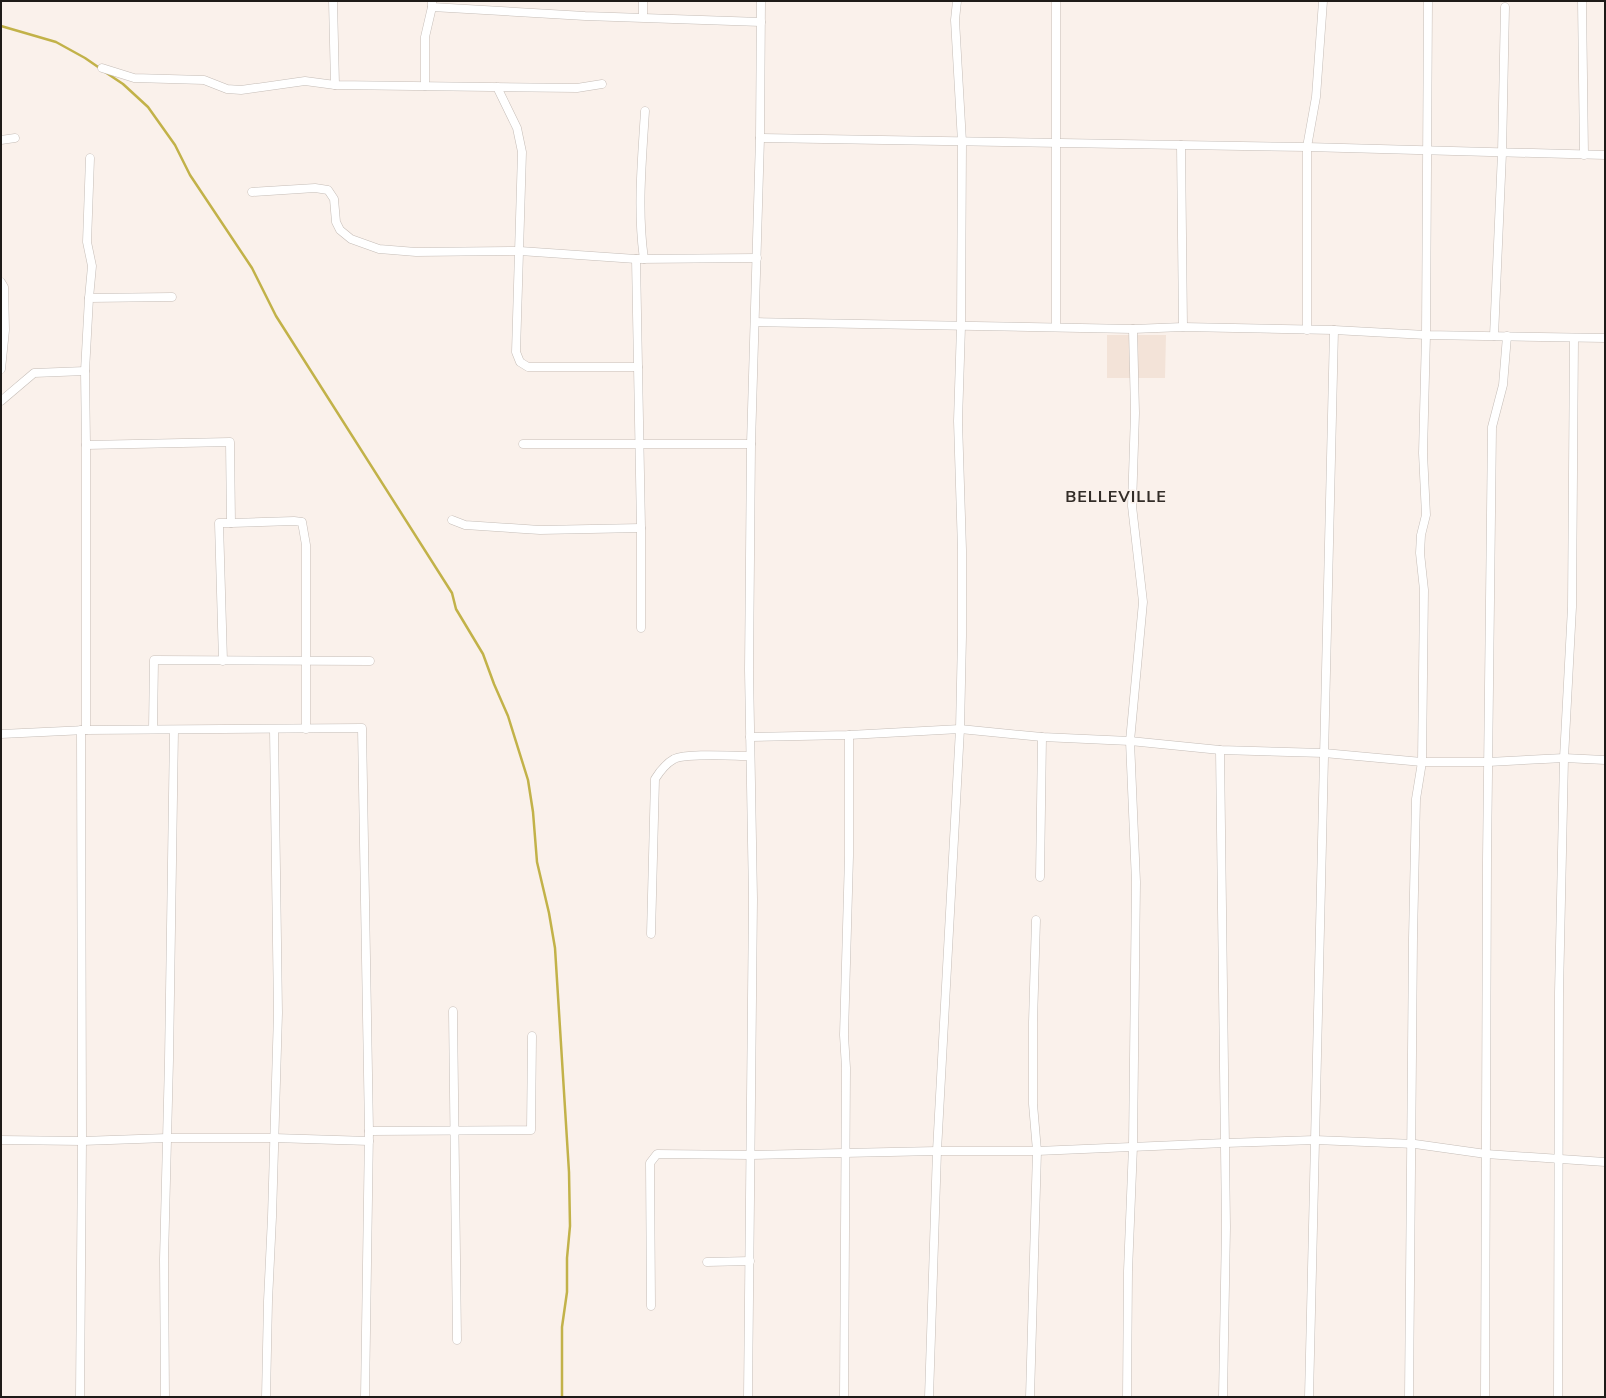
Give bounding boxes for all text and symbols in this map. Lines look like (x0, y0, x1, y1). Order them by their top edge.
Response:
district label: BELLEVILLE (1065, 486, 1167, 506)

